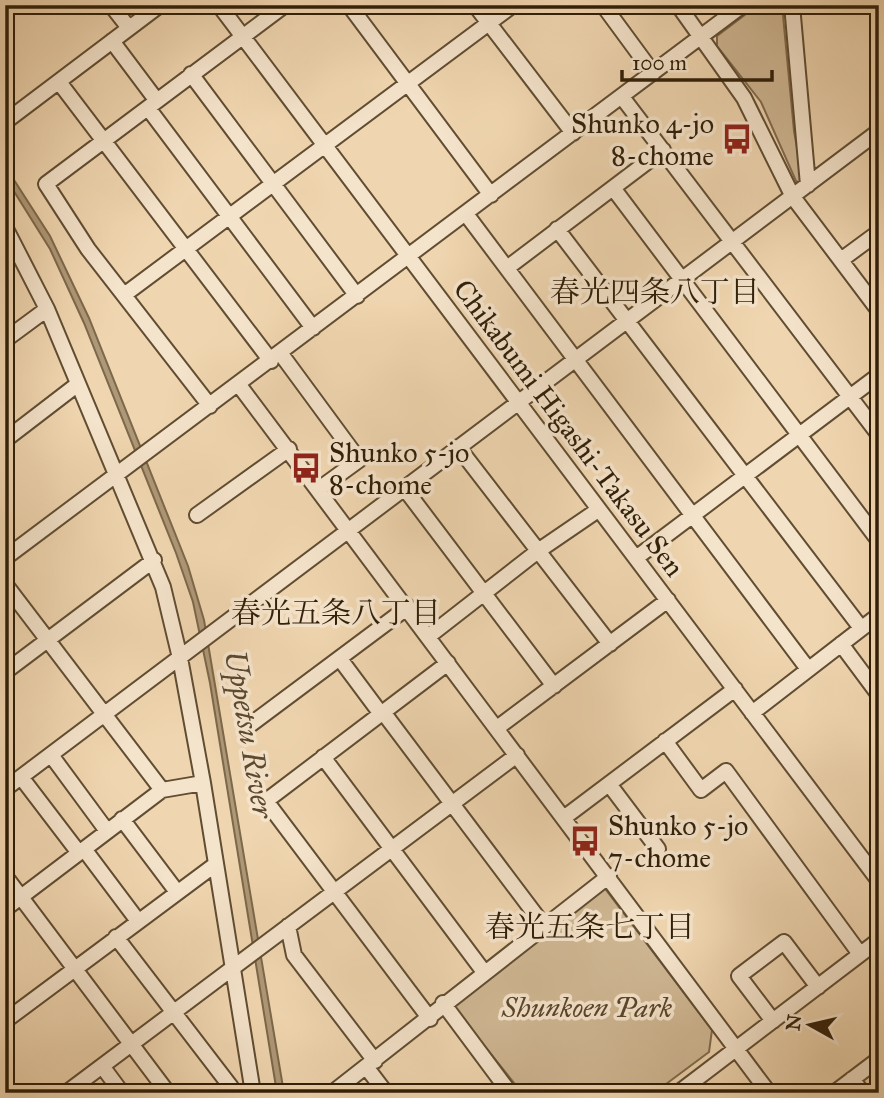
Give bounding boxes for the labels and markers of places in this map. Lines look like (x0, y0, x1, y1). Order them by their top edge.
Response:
place label: Shunko 4-jo 8-chome (571, 106, 714, 173)
bus stop icon: Shunko 4-jo 8-chome (720, 122, 754, 156)
place label: Shunko 5-jo 8-chome (329, 435, 469, 502)
bus stop icon: Shunko 5-jo 8-chome (289, 451, 323, 485)
place label: Shunko 5-jo 7-chome (608, 808, 748, 875)
bus stop icon: Shunko 5-jo 7-chome (568, 824, 602, 858)

